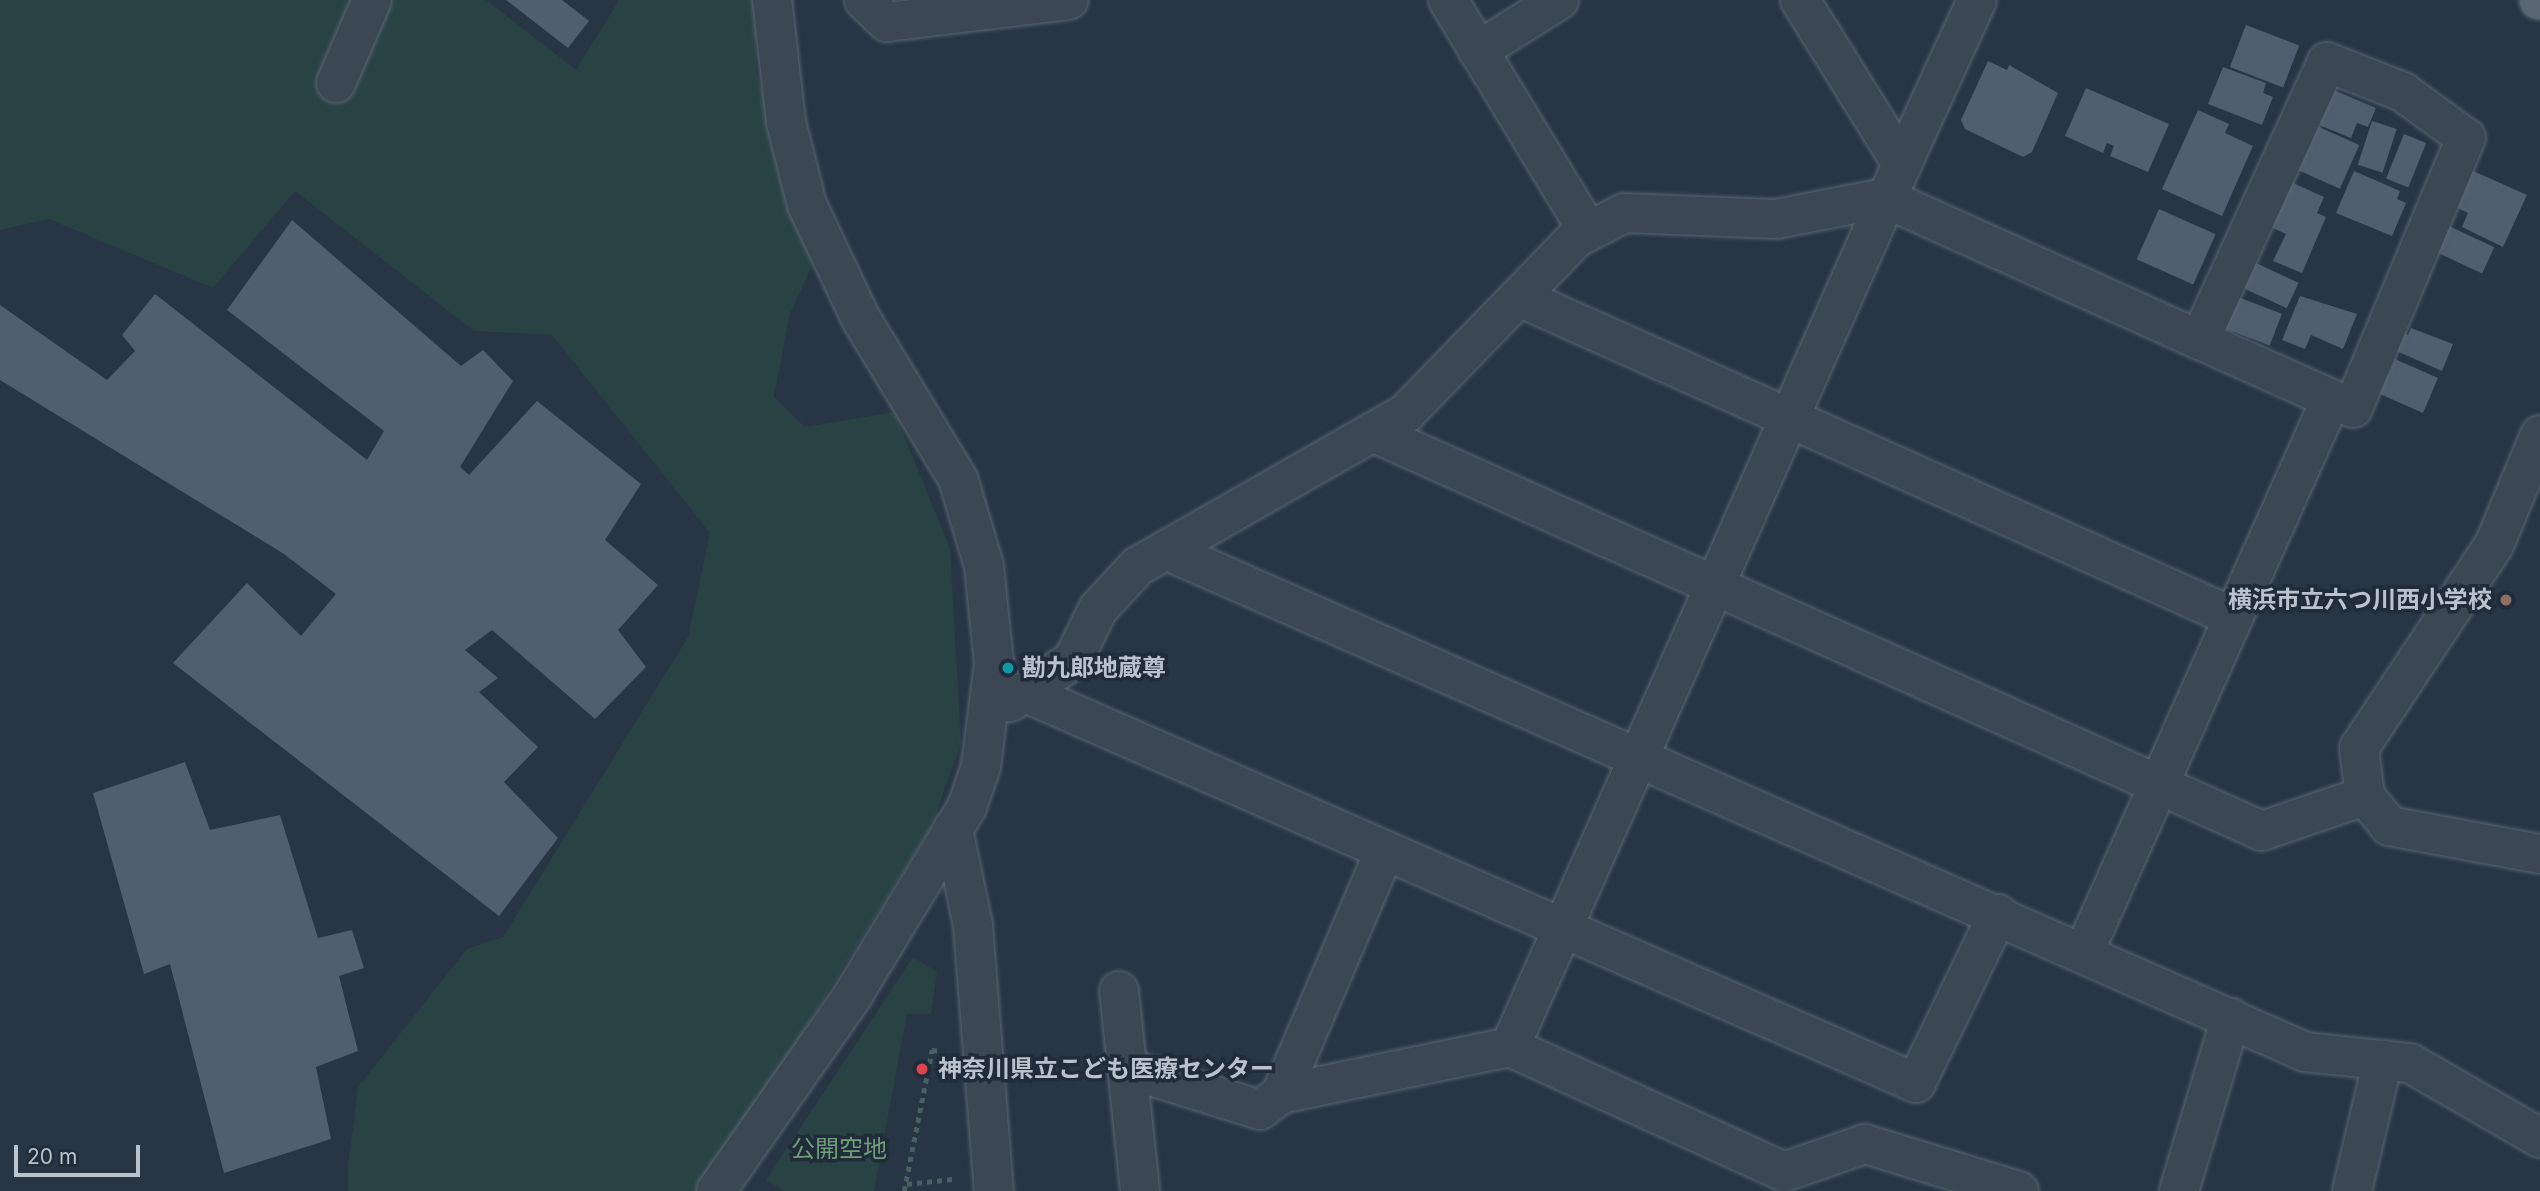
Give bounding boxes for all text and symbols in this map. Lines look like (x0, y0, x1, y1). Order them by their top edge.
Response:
place label: 横浜市立六つ川西小学校 (2228, 586, 2492, 614)
marker: 横浜市立六つ川西小学校 (2498, 592, 2514, 608)
place label: 勘九郎地蔵尊 (1022, 654, 1166, 682)
marker: 勘九郎地蔵尊 (1000, 660, 1016, 676)
place label: 神奈川県立こども医療センター (938, 1055, 1274, 1083)
marker: 神奈川県立こども医療センター (912, 1059, 932, 1079)
scale bar (18, 1132, 144, 1176)
park label: 公開空地 (791, 1135, 887, 1163)
text: 20 m (27, 1144, 77, 1169)

